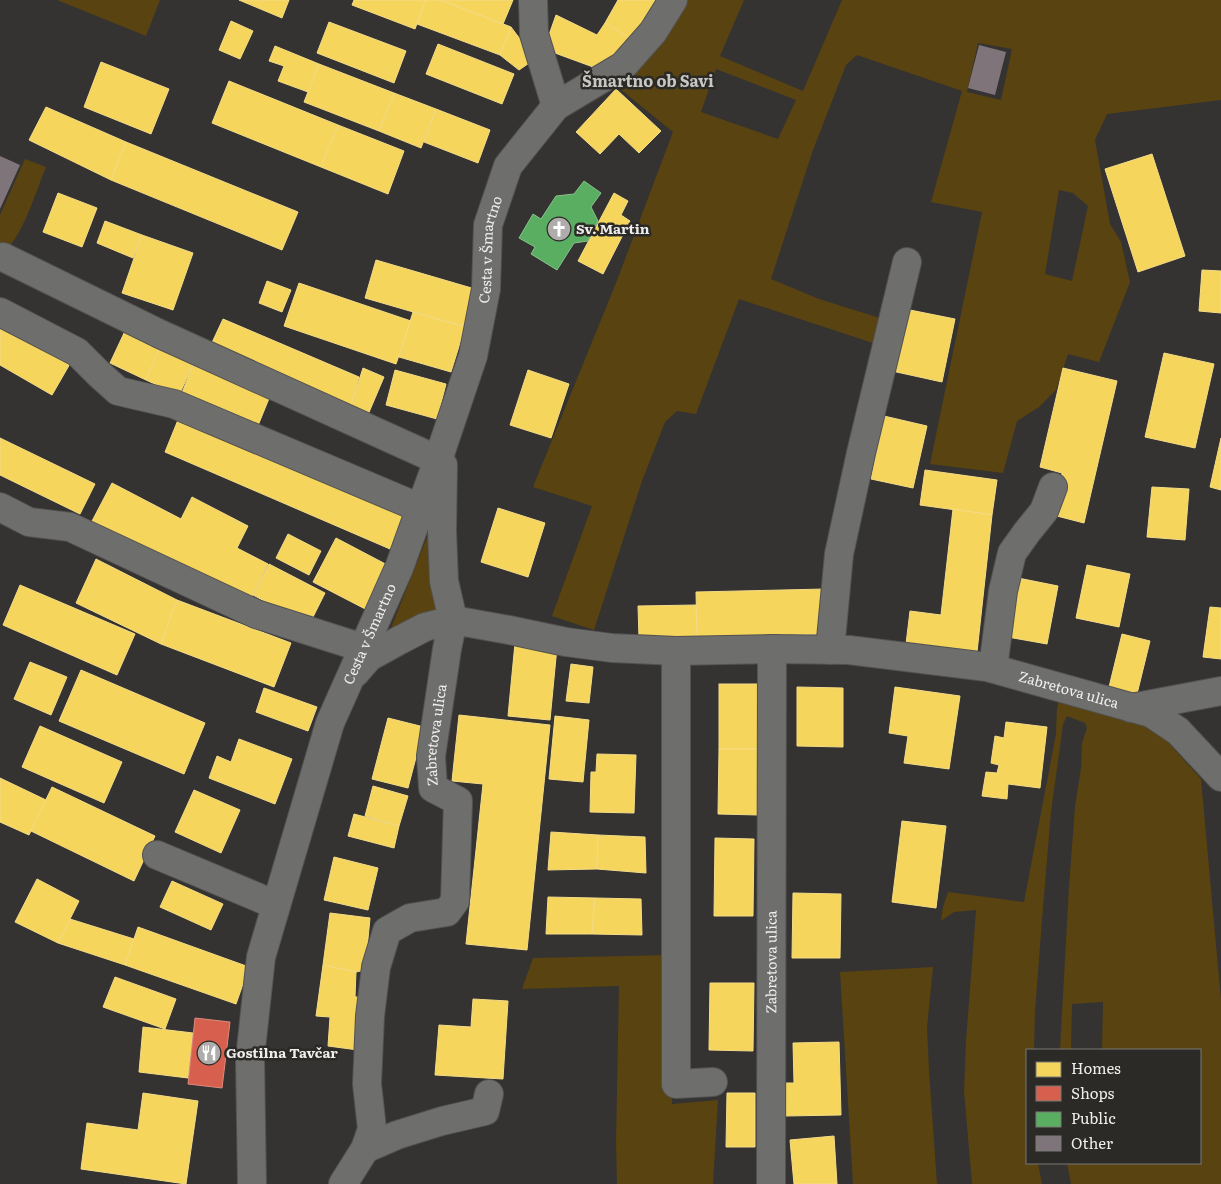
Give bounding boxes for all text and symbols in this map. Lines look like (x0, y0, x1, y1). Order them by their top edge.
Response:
district label: Šmartno ob Savi (582, 68, 714, 92)
street label: Cesta v Šmartno (472, 193, 506, 305)
church icon: Sv. Martin (546, 216, 572, 242)
place label: Sv. Martin (576, 218, 650, 238)
street label: Cesta v Šmartno (337, 580, 400, 687)
street label: Zabretova ulica (1017, 665, 1122, 713)
street label: Zabretova ulica (420, 682, 451, 787)
street label: Zabretova ulica (760, 910, 781, 1014)
restaurant icon: Gostilna Tavčar (196, 1040, 222, 1066)
place label: Gostilna Tavčar (226, 1042, 338, 1062)
legend (1026, 1049, 1201, 1164)
text: Homes (1071, 1056, 1121, 1079)
text: Shops (1071, 1081, 1114, 1104)
text: Public (1071, 1106, 1116, 1129)
text: Other (1071, 1131, 1113, 1154)

